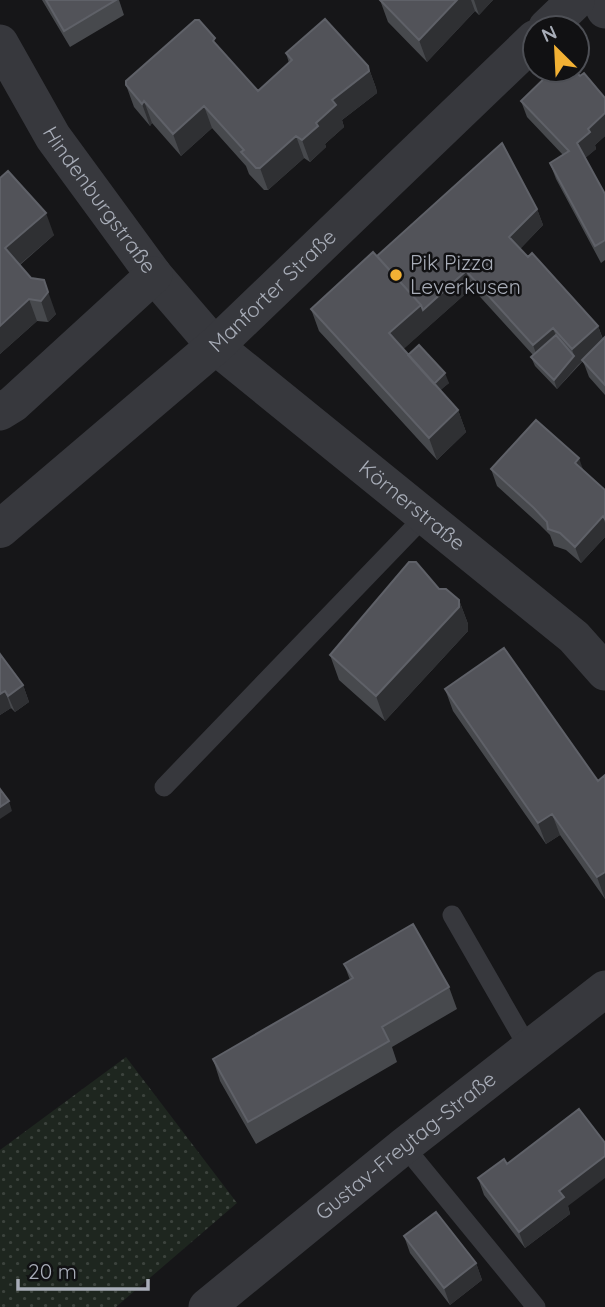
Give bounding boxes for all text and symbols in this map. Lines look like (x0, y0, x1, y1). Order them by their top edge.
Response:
north arrow (521, 14, 591, 84)
text: N (538, 20, 560, 47)
street label: Hindenburgstraße (38, 121, 162, 278)
street label: Manforter Straße (203, 223, 341, 357)
place label: Pik Pizza Leverkusen (410, 249, 521, 299)
marker: Pik Pizza Leverkusen (388, 267, 404, 283)
street label: Körnerstraße (354, 454, 471, 556)
street label: Gustav-Freytag-Straße (310, 1065, 501, 1225)
scale bar (18, 1248, 147, 1292)
text: 20 m (28, 1258, 77, 1284)

